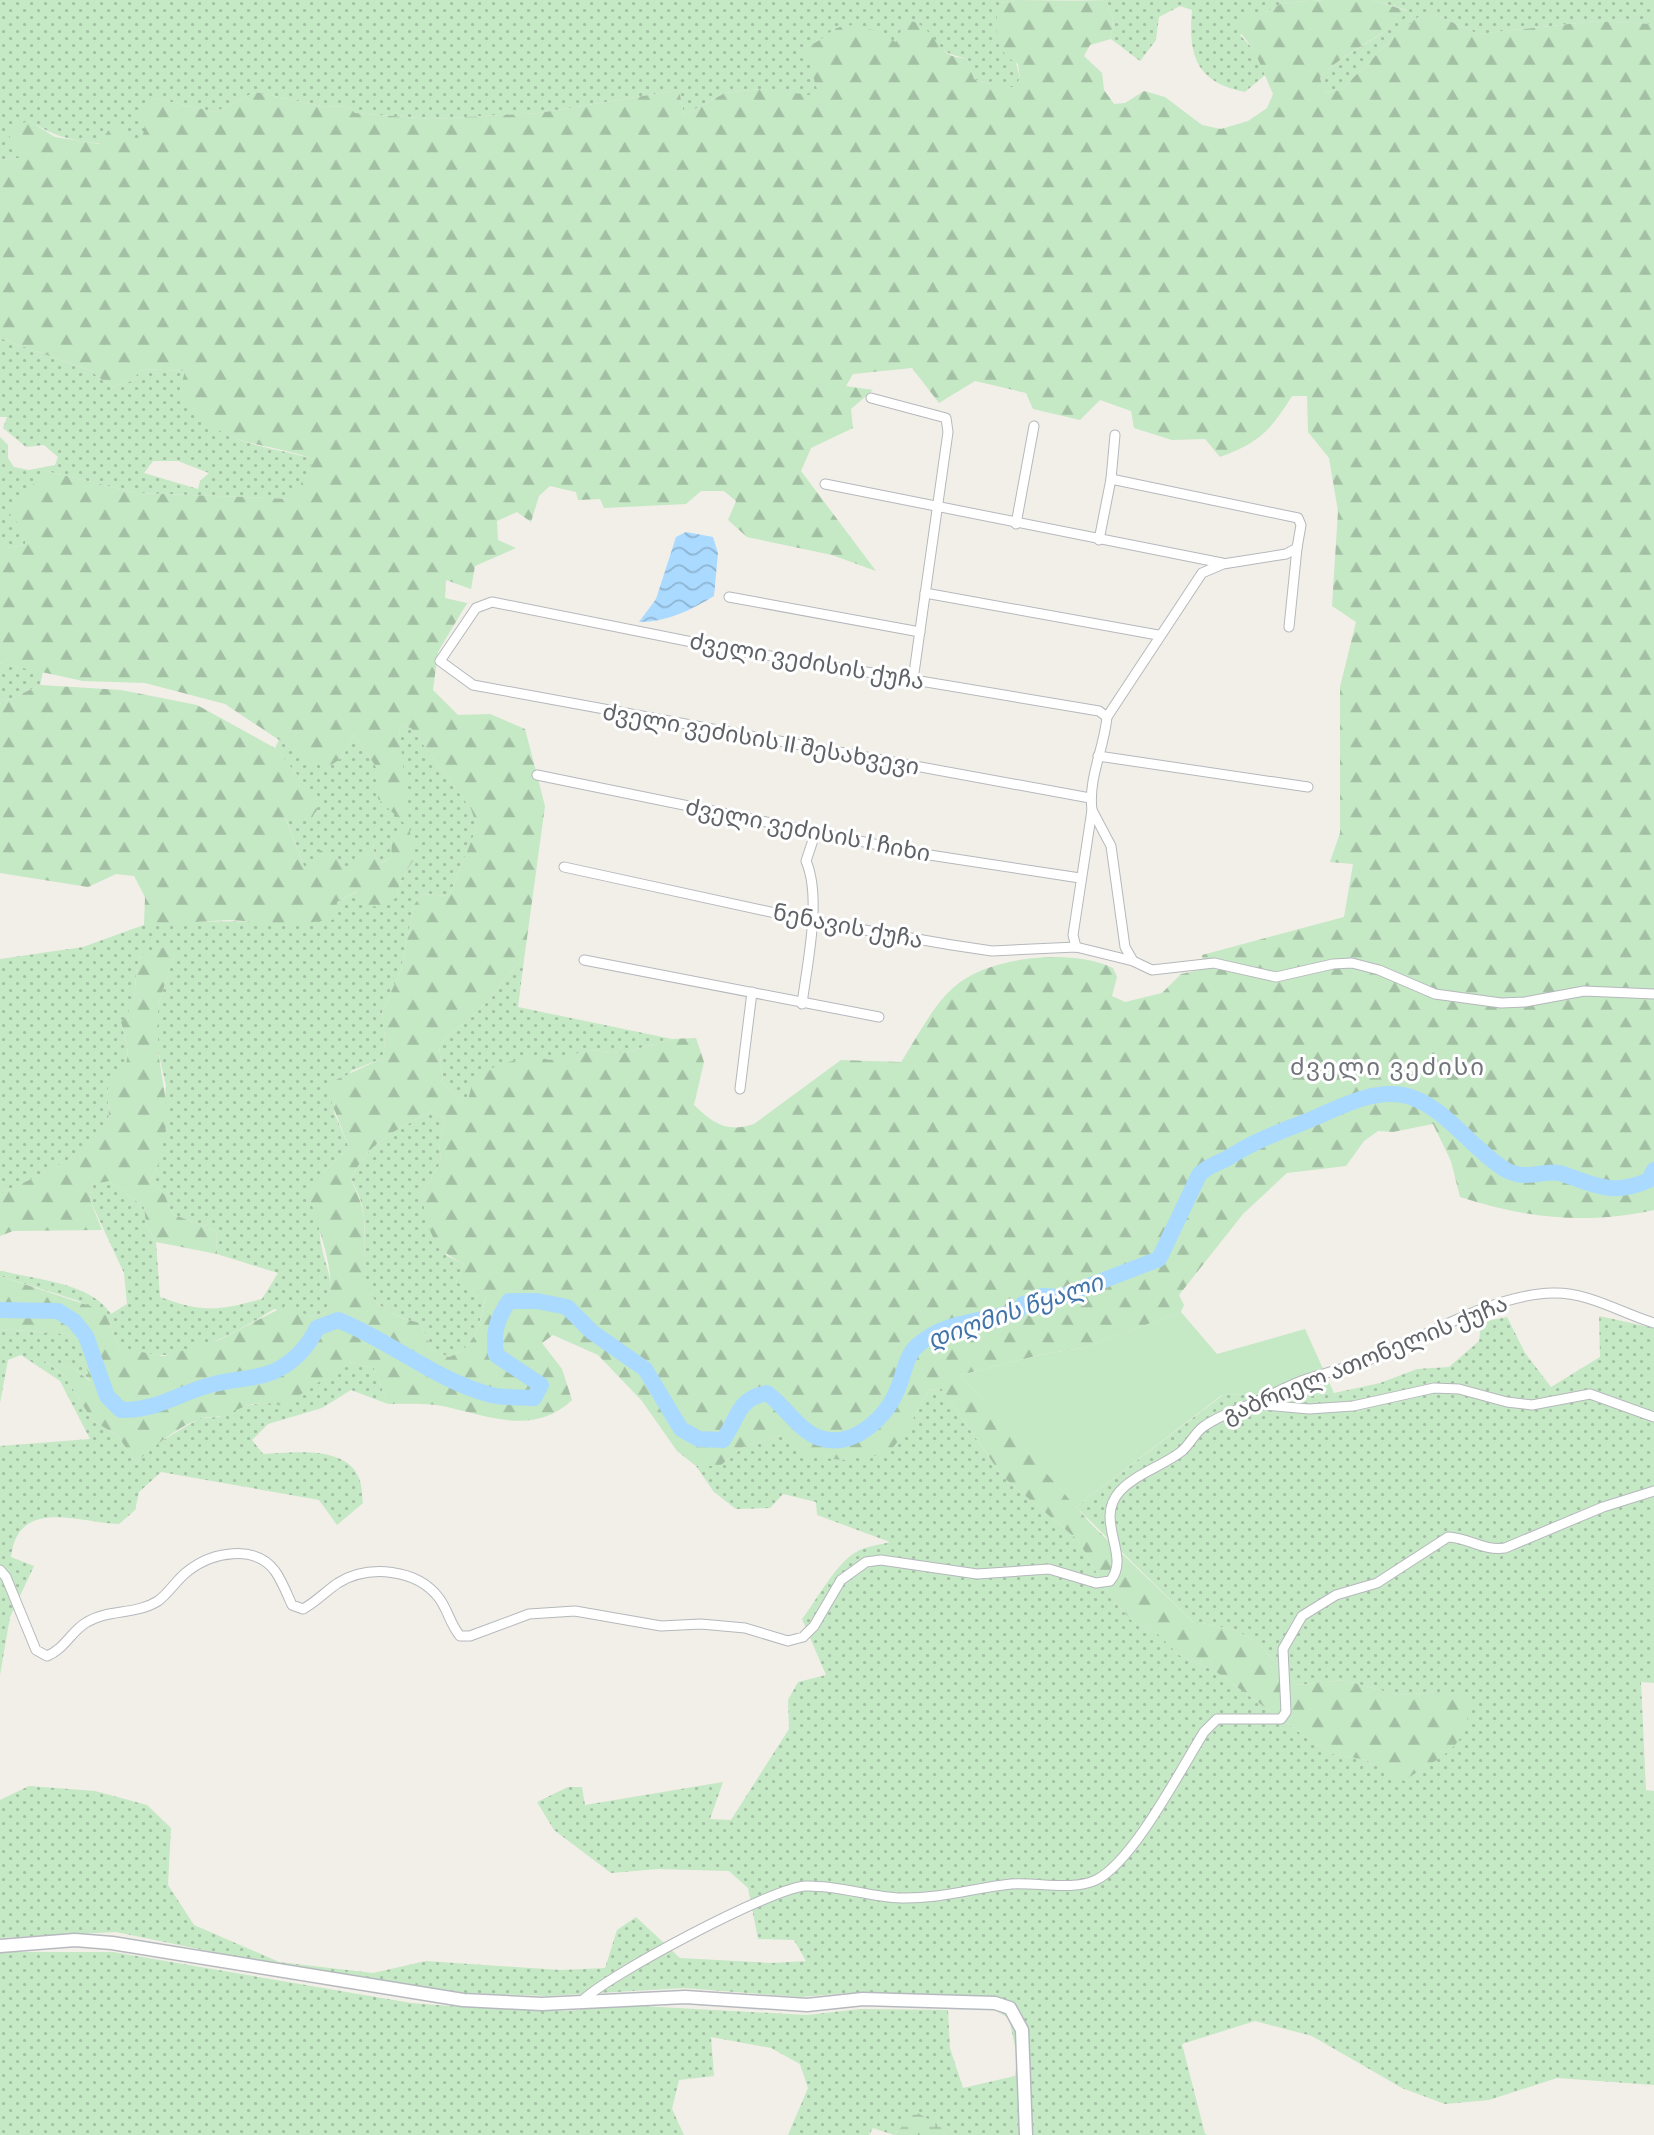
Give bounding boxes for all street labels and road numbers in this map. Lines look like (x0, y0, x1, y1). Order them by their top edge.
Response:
street label: ძველი ვეძისის ქუჩა (688, 627, 926, 695)
street label: ძველი ვეძისის II შესახვევი (600, 697, 922, 781)
street label: ძველი ვეძისის I ჩიხი (683, 792, 933, 868)
street label: ნენავის ქუჩა (771, 898, 925, 954)
street label: გაბრიელ ათონელის ქუჩა (1219, 1289, 1511, 1429)

